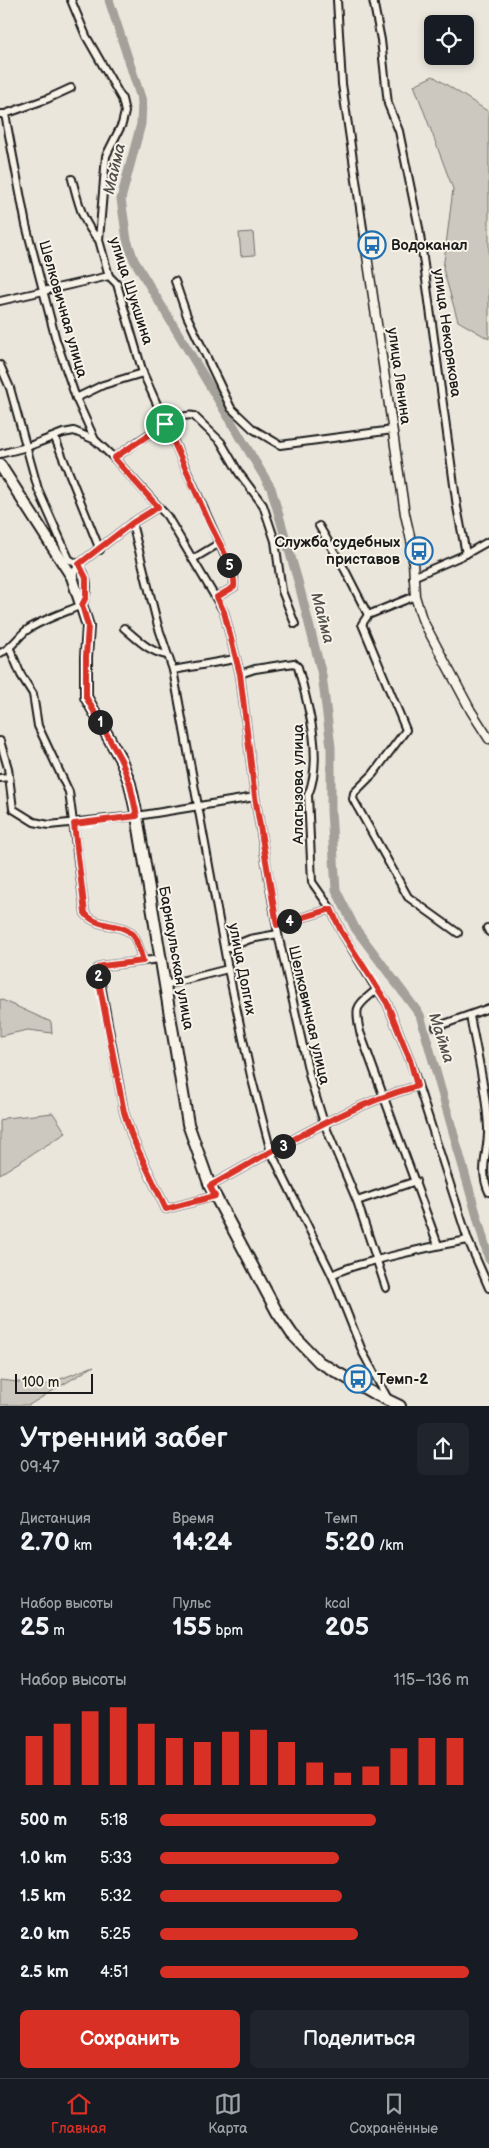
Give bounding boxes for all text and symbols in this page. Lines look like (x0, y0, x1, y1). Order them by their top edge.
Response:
map controls (424, 15, 474, 65)
button: locate (424, 15, 474, 65)
water label: Майма (100, 142, 130, 196)
bus stop icon: Водоканал (357, 230, 387, 260)
street label: улица Шукшина (105, 235, 157, 347)
place label: Водоканал (391, 236, 468, 255)
street label: Шелковичная улица (34, 238, 92, 380)
street label: улица Некорякова (429, 267, 465, 399)
street label: улица Ленина (383, 326, 415, 426)
pin (144, 403, 186, 445)
icon: arrive (151, 410, 179, 438)
place label: Служба судебных приставов (274, 533, 400, 569)
bus stop icon: Служба судебных приставов (404, 536, 434, 566)
pin: 5 (216, 552, 242, 578)
text: 5 (225, 557, 234, 574)
water label: Майма (306, 590, 338, 646)
pin: 1 (88, 710, 112, 734)
text: 1 (98, 714, 103, 731)
street label: Алагызова улица (289, 724, 308, 845)
street label: Барнаульская улица (154, 885, 198, 1032)
pin: 4 (276, 908, 302, 934)
text: 4 (285, 913, 294, 930)
street label: улица Долгих (224, 921, 260, 1017)
street label: Шелковичная улица (284, 944, 334, 1087)
pin: 2 (86, 964, 110, 988)
text: 2 (94, 968, 103, 985)
water label: Майма (424, 1010, 458, 1066)
pin: 3 (270, 1134, 296, 1158)
text: 3 (279, 1138, 288, 1155)
bus stop icon: Темп-2 (343, 1364, 373, 1394)
scale bar (15, 1370, 92, 1394)
place label: Темп-2 (377, 1370, 428, 1389)
text: 100 m (22, 1374, 59, 1391)
text: Утренний забег (20, 1422, 228, 1455)
button: share (417, 1423, 469, 1475)
text: 09:47 (20, 1458, 60, 1477)
text: Дистанция (20, 1510, 91, 1527)
text: Время (172, 1510, 214, 1527)
text: Темп (325, 1510, 358, 1527)
text: 2.70 (20, 1527, 70, 1558)
text: 14:24 (172, 1527, 232, 1558)
text: 5:20 (325, 1527, 375, 1558)
text: km (70, 1537, 92, 1554)
text: /km (375, 1537, 404, 1554)
text: Набор высоты (20, 1595, 113, 1612)
text: Пульс (172, 1595, 211, 1612)
text: kcal (325, 1595, 350, 1612)
text: 25 (20, 1612, 49, 1643)
text: 155 (172, 1612, 212, 1643)
text: 205 (325, 1612, 369, 1643)
text: m (49, 1622, 65, 1639)
text: bpm (212, 1622, 243, 1639)
text: Набор высоты (20, 1671, 127, 1690)
text: 115–136 m (394, 1671, 469, 1690)
text: 500 m (20, 1811, 67, 1830)
text: 5:18 (100, 1811, 128, 1830)
text: 1.0 km (20, 1849, 67, 1868)
text: 5:33 (100, 1849, 132, 1868)
text: 1.5 km (20, 1887, 66, 1906)
text: 5:32 (100, 1887, 132, 1906)
text: 2.0 km (20, 1925, 69, 1944)
text: 5:25 (100, 1925, 131, 1944)
text: 2.5 km (20, 1963, 69, 1982)
text: 4:51 (100, 1963, 128, 1982)
button: Сохранить (20, 2010, 240, 2068)
button: Поделиться (250, 2010, 469, 2068)
tab: Главная (51, 2090, 106, 2137)
tab: Карта (208, 2090, 248, 2137)
tab: Сохранённые (350, 2090, 438, 2137)

